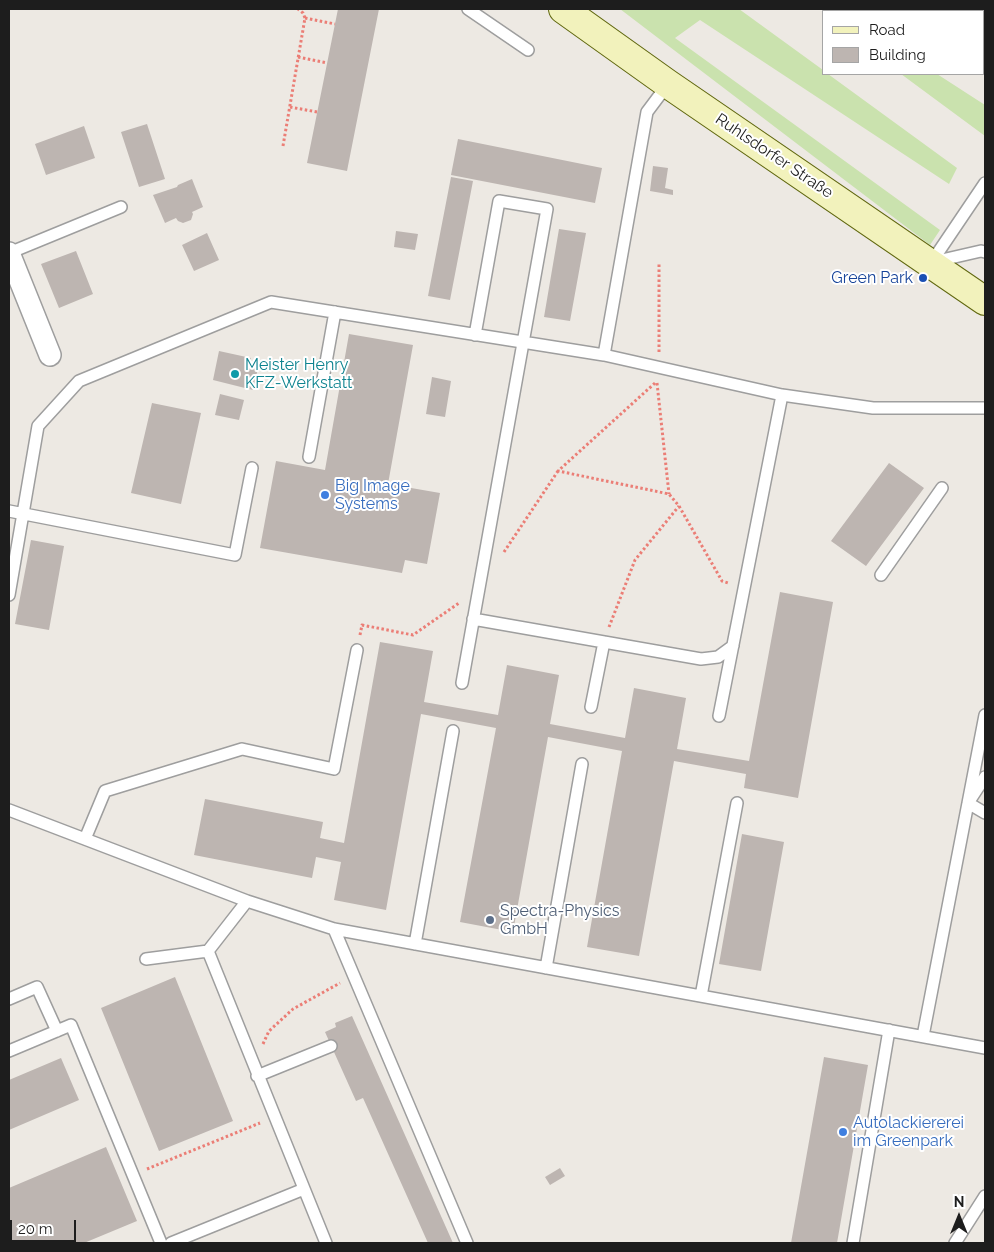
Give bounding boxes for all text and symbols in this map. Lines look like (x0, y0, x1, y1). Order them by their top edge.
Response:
legend (822, 10, 984, 75)
text: Road (869, 21, 905, 39)
text: Building (869, 46, 926, 64)
street label: Ruhlsdorfer Straße (711, 109, 837, 203)
place label: Green Park (831, 268, 913, 288)
marker: Green Park (917, 272, 929, 284)
place label: Meister Henry KFZ-Werkstatt (245, 355, 352, 393)
marker: Meister Henry KFZ-Werkstatt (229, 368, 241, 380)
place label: Big Image Systems (335, 476, 410, 514)
marker: Big Image Systems (319, 489, 331, 501)
place label: Spectra-Physics GmbH (500, 901, 619, 939)
marker: Spectra-Physics GmbH (484, 914, 496, 926)
place label: Autolackiererei im Greenpark (853, 1113, 964, 1151)
marker: Autolackiererei im Greenpark (837, 1126, 849, 1138)
north arrow (934, 1192, 984, 1242)
text: N (954, 1194, 964, 1210)
scale bar (12, 1210, 79, 1242)
text: 20 m (18, 1220, 53, 1238)

